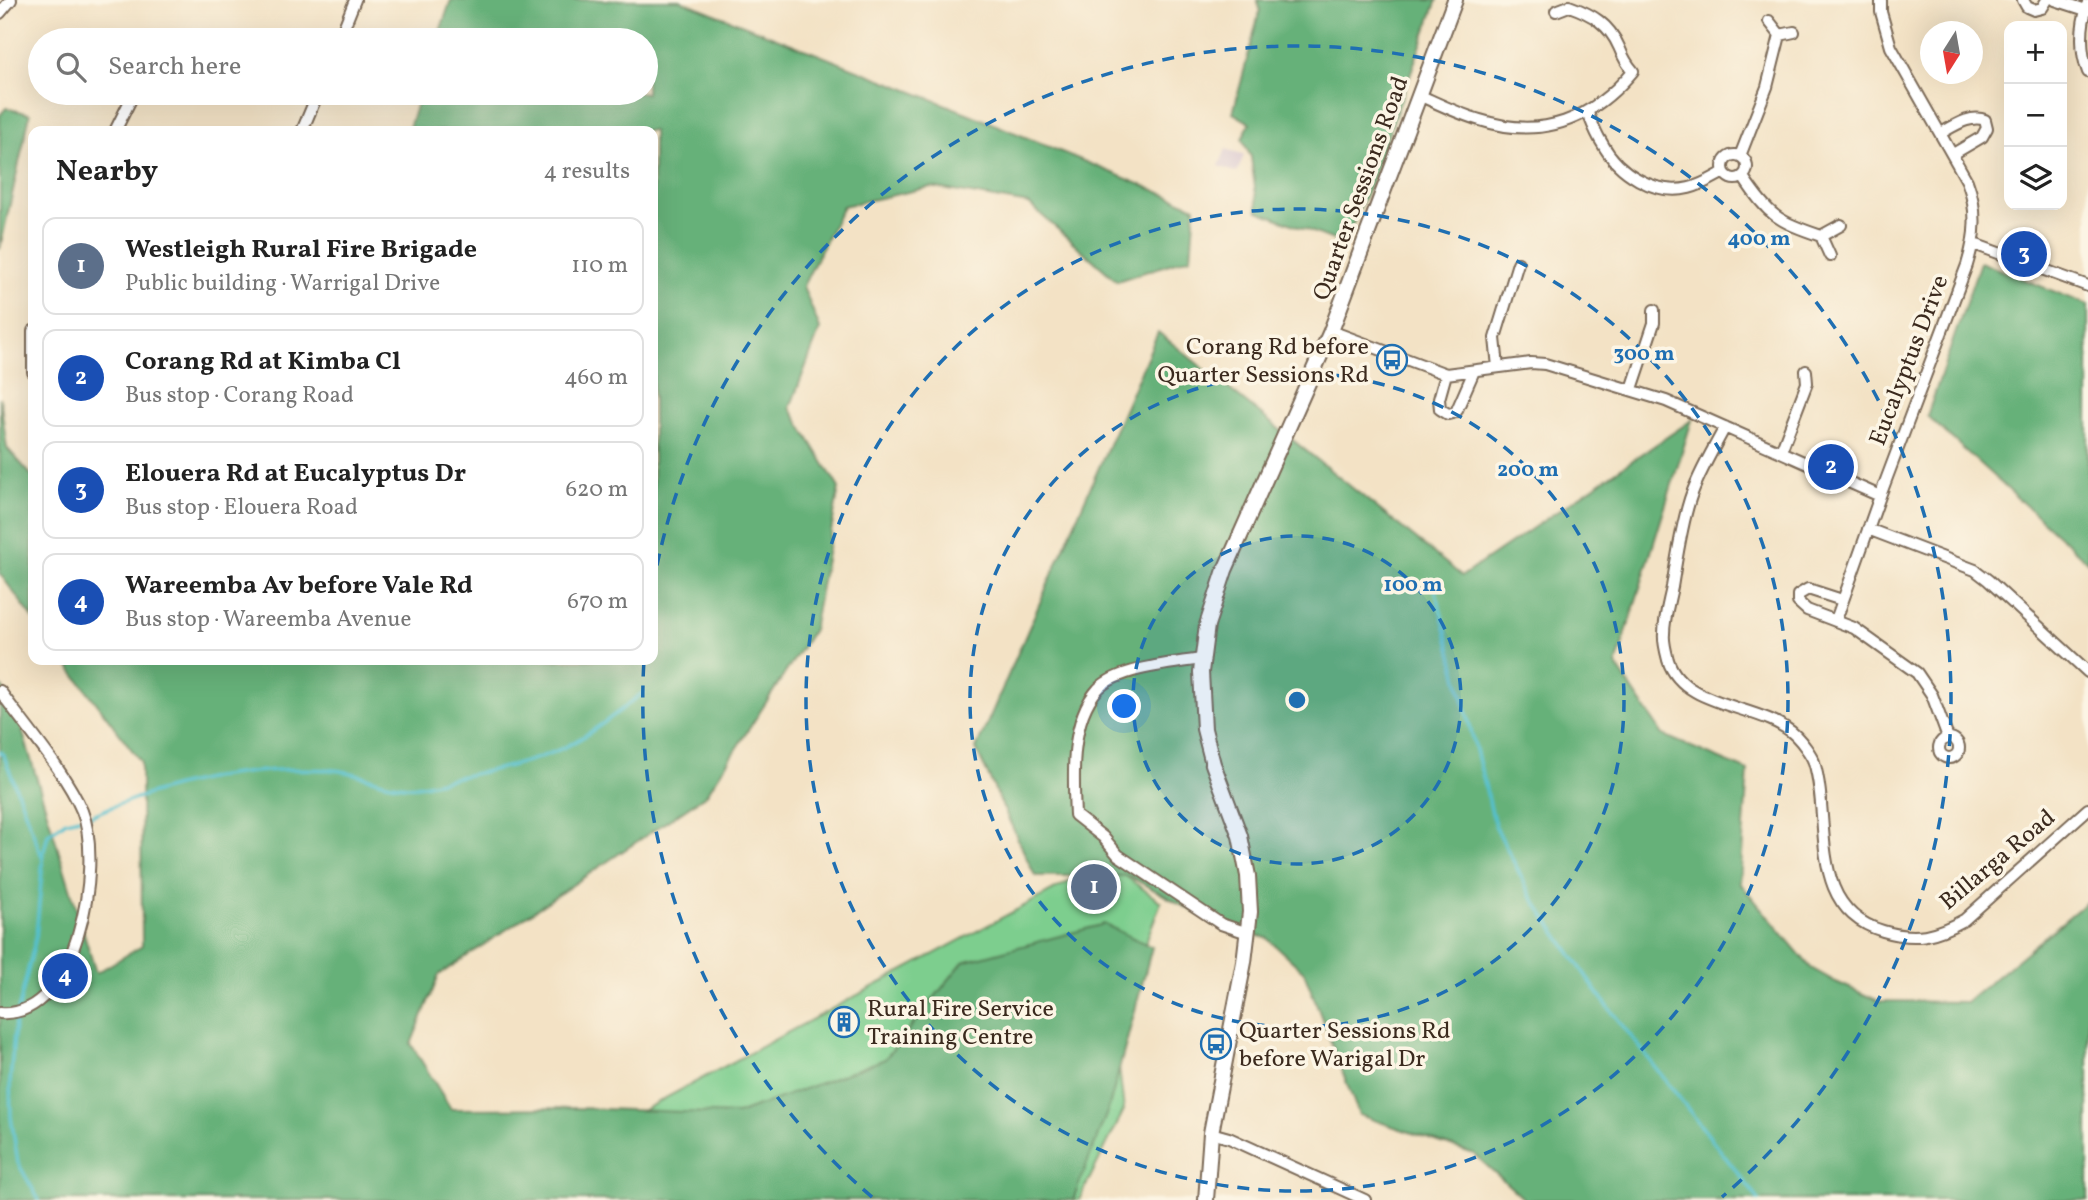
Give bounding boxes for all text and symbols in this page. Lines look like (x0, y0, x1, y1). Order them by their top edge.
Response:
north arrow (1920, 21, 1983, 84)
map controls (2004, 21, 2067, 210)
button: + (2004, 21, 2067, 84)
search box (28, 28, 658, 105)
icon: search (52, 48, 90, 86)
text: Search here (108, 49, 241, 85)
street label: Quarter Sessions Road (1306, 72, 1418, 306)
button: − (2004, 84, 2067, 147)
button: layers (2004, 147, 2067, 210)
text: Nearby (56, 151, 158, 193)
text: 4 results (544, 156, 630, 188)
text: 400 m (1728, 225, 1790, 254)
pin: 3 (2001, 228, 2047, 280)
text: Westleigh Rural Fire Brigade (125, 232, 477, 268)
text: 1 (76, 250, 86, 282)
text: 110 m (571, 250, 628, 282)
text: Public building · Warrigal Drive (125, 268, 440, 300)
street label: Eucalyptus Drive (1862, 271, 1958, 451)
place label: Corang Rd before Quarter Sessions Rd (1157, 331, 1369, 393)
text: 300 m (1614, 340, 1674, 369)
bus stop icon: Corang Rd before Quarter Sessions Rd (1375, 343, 1409, 377)
text: Corang Rd at Kimba Cl (125, 344, 401, 380)
text: 2 (75, 362, 87, 394)
text: 460 m (564, 362, 628, 394)
text: Bus stop · Corang Road (125, 380, 354, 412)
pin: 2 (1808, 441, 1854, 493)
text: Elouera Rd at Eucalyptus Dr (125, 456, 466, 492)
text: 200 m (1497, 456, 1559, 485)
text: 3 (75, 474, 87, 506)
text: 620 m (565, 474, 628, 506)
text: Bus stop · Elouera Road (125, 492, 358, 524)
text: Wareemba Av before Vale Rd (125, 568, 473, 604)
text: 100 m (1383, 571, 1443, 600)
text: 4 (74, 586, 88, 618)
text: 670 m (567, 586, 628, 618)
text: Bus stop · Wareemba Avenue (125, 604, 411, 636)
centre of rings (1285, 688, 1309, 712)
your location (1107, 689, 1141, 723)
street label: Billarga Road (1933, 802, 2064, 919)
pin: 1 (1071, 861, 1117, 913)
pin: 4 (42, 950, 88, 1002)
place label: Rural Fire Service Training Centre (867, 993, 1054, 1055)
building icon: Rural Fire Service Training Centre (827, 1005, 861, 1039)
place label: Quarter Sessions Rd before Warigal Dr (1239, 1015, 1451, 1077)
bus stop icon: Quarter Sessions Rd before Warigal Dr (1199, 1027, 1233, 1061)

